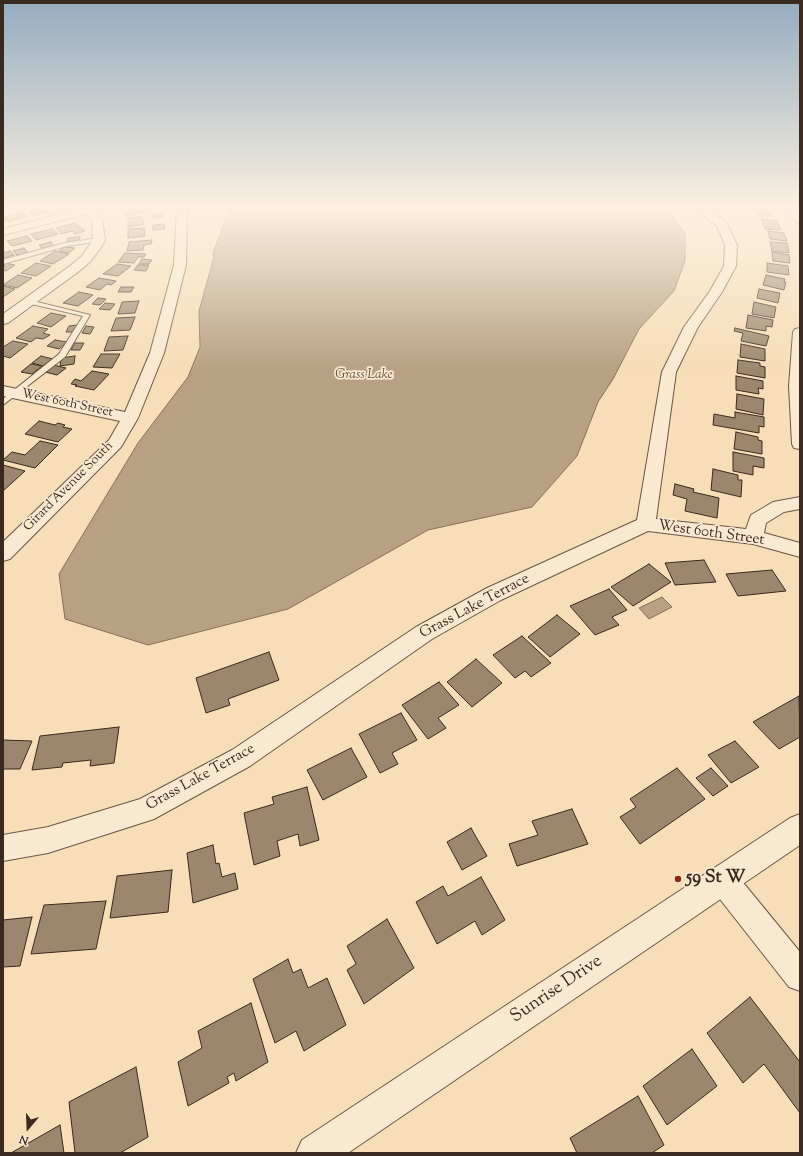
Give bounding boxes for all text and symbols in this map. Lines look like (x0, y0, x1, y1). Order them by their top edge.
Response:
water label: Grass Lake (335, 368, 393, 384)
street label: West 60th Street (20, 387, 114, 421)
street label: Girard Avenue South (21, 439, 117, 535)
street label: West 60th Street (656, 518, 766, 550)
street label: Grass Lake Terrace (417, 570, 533, 644)
street label: Grass Lake Terrace (143, 741, 259, 815)
place label: 59 St W (686, 868, 745, 890)
marker: 59 St W (673, 874, 683, 884)
street label: Sunrise Drive (507, 951, 607, 1029)
north arrow (8, 1108, 48, 1148)
text: N (17, 1130, 31, 1148)

